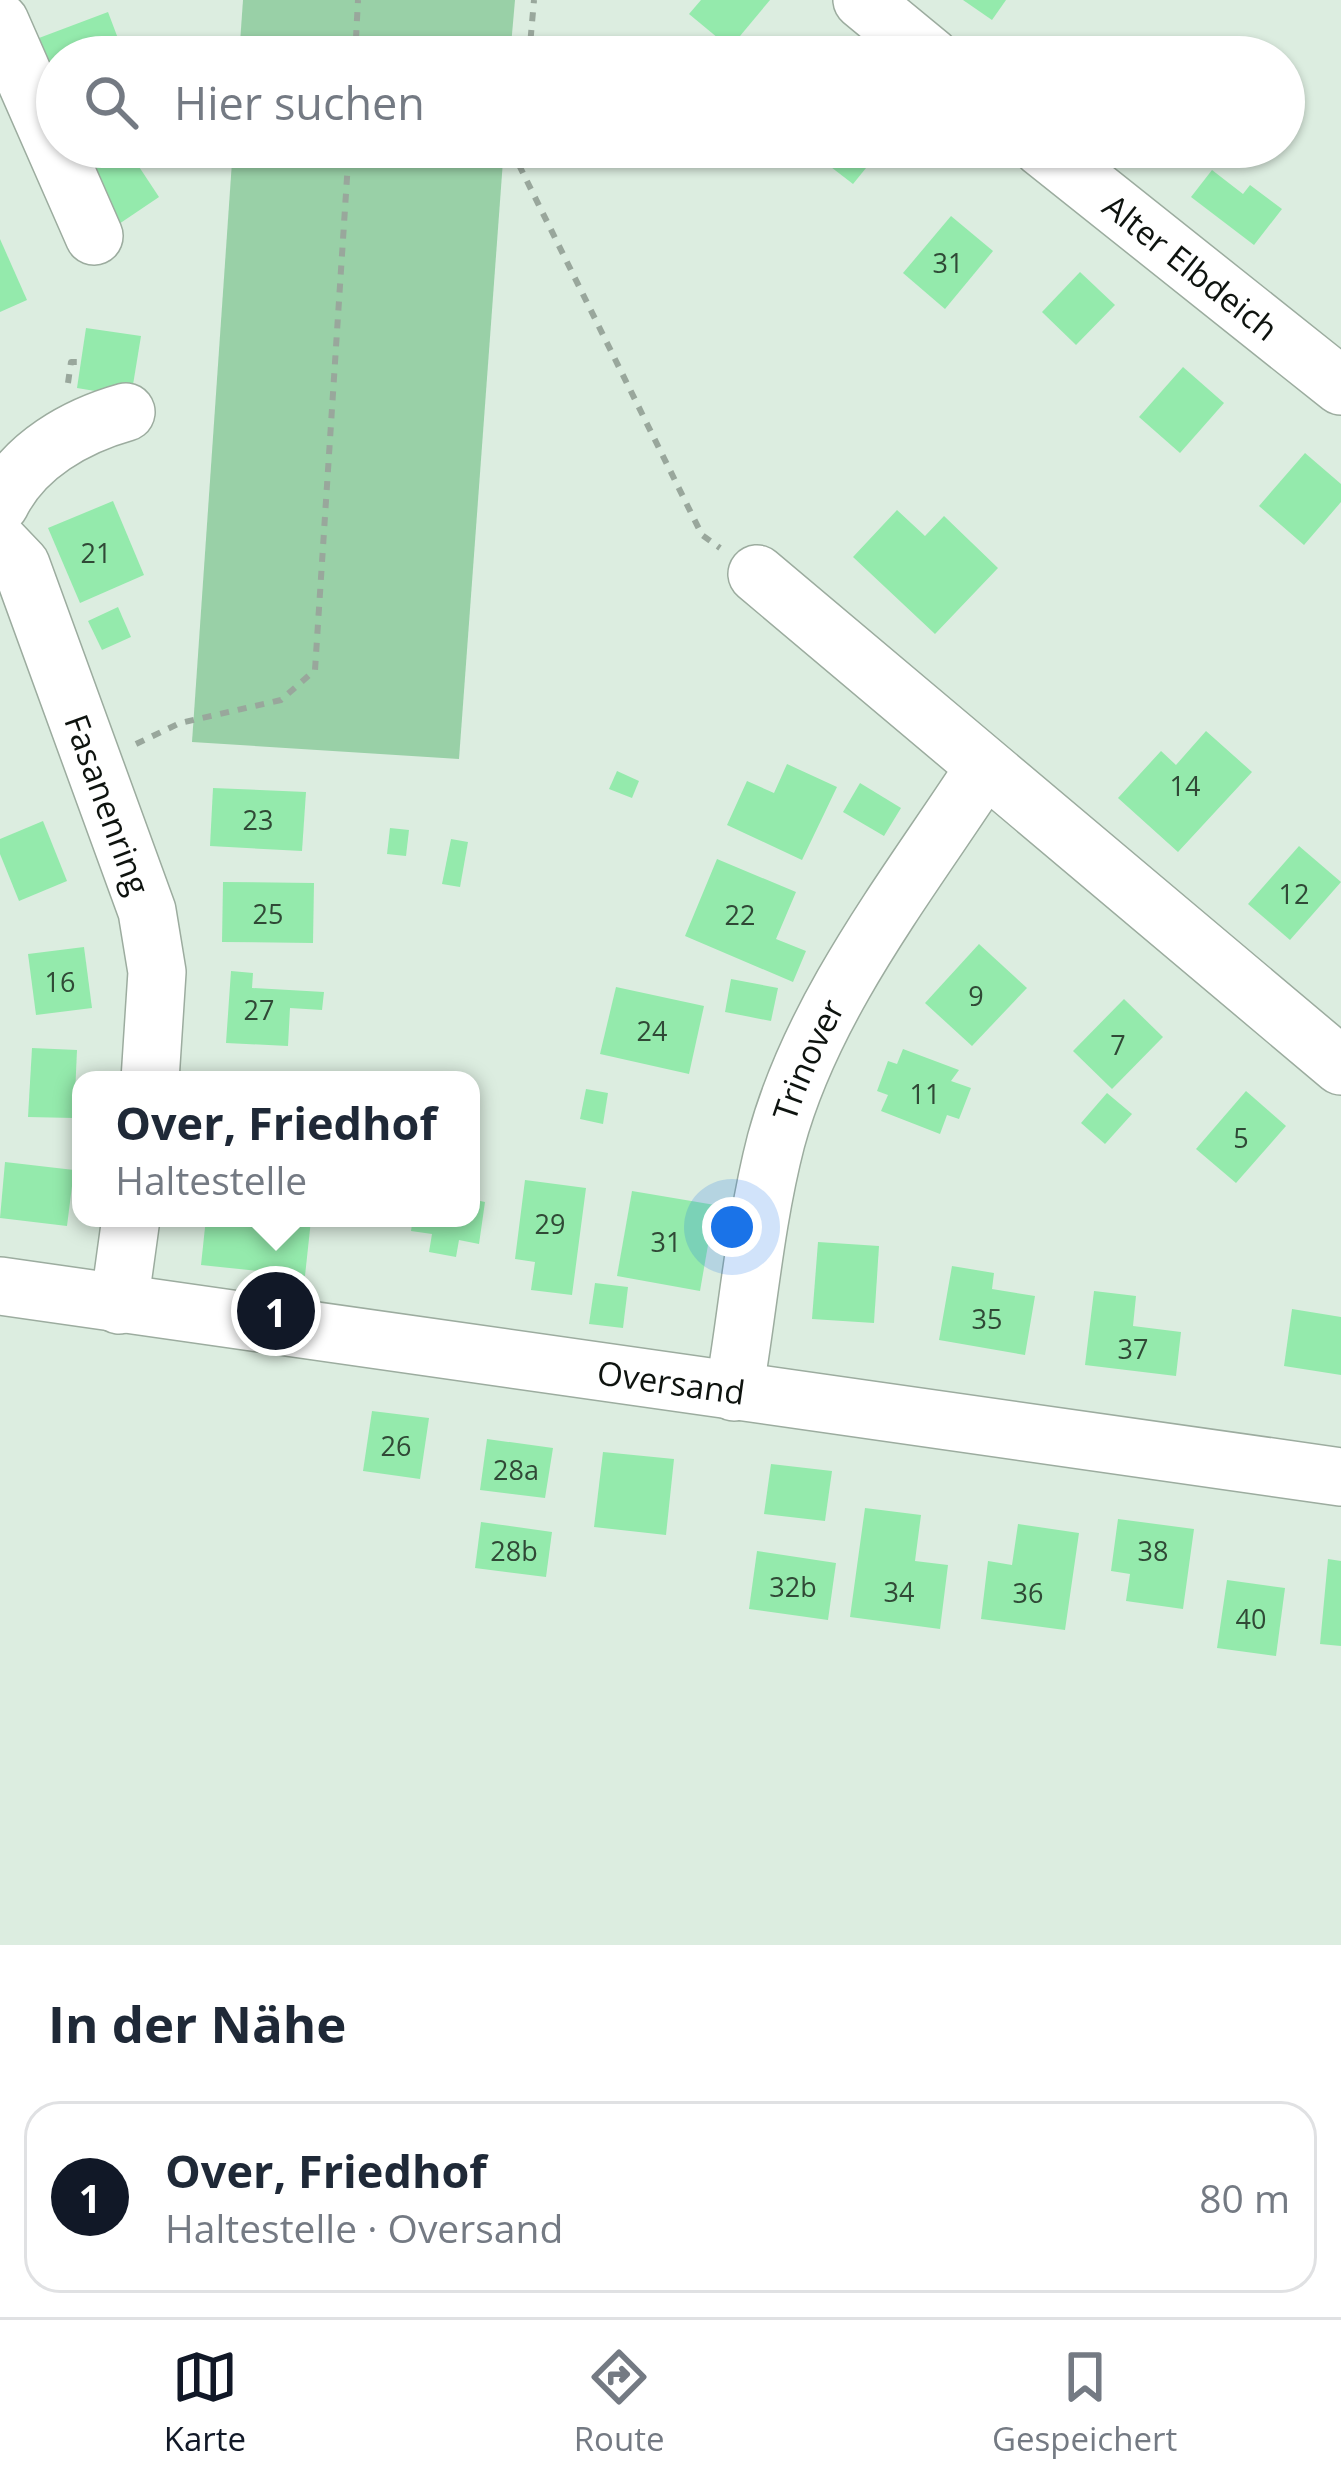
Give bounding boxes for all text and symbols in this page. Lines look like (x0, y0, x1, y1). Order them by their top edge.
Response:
search box (36, 36, 1305, 168)
icon: search (78, 69, 144, 135)
text: Hier suchen (174, 72, 425, 133)
street label: Alter Elbdeich (1094, 183, 1288, 350)
house number: 31 (933, 244, 963, 281)
house number: 21 (81, 534, 111, 571)
street label: Fasanenring (55, 708, 162, 901)
house number: 14 (1170, 767, 1200, 804)
house number: 23 (243, 801, 273, 838)
house number: 12 (1279, 875, 1309, 912)
house number: 25 (253, 895, 283, 932)
house number: 22 (725, 896, 755, 933)
house number: 16 (45, 963, 75, 1000)
house number: 9 (968, 977, 984, 1014)
house number: 27 (244, 991, 274, 1028)
street label: Trinover (761, 991, 854, 1126)
house number: 24 (637, 1012, 667, 1049)
house number: 7 (1110, 1026, 1126, 1063)
popup (72, 1071, 480, 1227)
house number: 11 (910, 1075, 940, 1112)
text: Over, Friedhof (115, 1092, 437, 1153)
house number: 5 (1233, 1119, 1249, 1156)
text: Haltestelle (115, 1153, 307, 1206)
your location (702, 1197, 762, 1257)
house number: 29 (535, 1205, 565, 1242)
house number: 31 (651, 1223, 681, 1260)
pin: 1 (237, 1266, 315, 1356)
house number: 35 (972, 1300, 1002, 1337)
house number: 37 (1118, 1330, 1148, 1367)
street label: Oversand (594, 1349, 748, 1414)
house number: 26 (381, 1427, 411, 1464)
house number: 28a (493, 1451, 539, 1488)
house number: 28b (490, 1532, 538, 1569)
house number: 38 (1138, 1532, 1168, 1569)
house number: 32b (769, 1568, 817, 1605)
house number: 34 (884, 1573, 914, 1610)
house number: 36 (1013, 1574, 1043, 1611)
house number: 40 (1236, 1600, 1266, 1637)
text: In der Nähe (48, 1988, 346, 2058)
text: Over, Friedhof (165, 2140, 487, 2201)
text: 1 (79, 2171, 101, 2224)
text: 80 m (1199, 2171, 1290, 2224)
text: Haltestelle · Oversand (165, 2201, 563, 2254)
tab: Karte (164, 2344, 246, 2461)
tab: Route (574, 2344, 664, 2461)
tab: Gespeichert (992, 2344, 1177, 2461)

